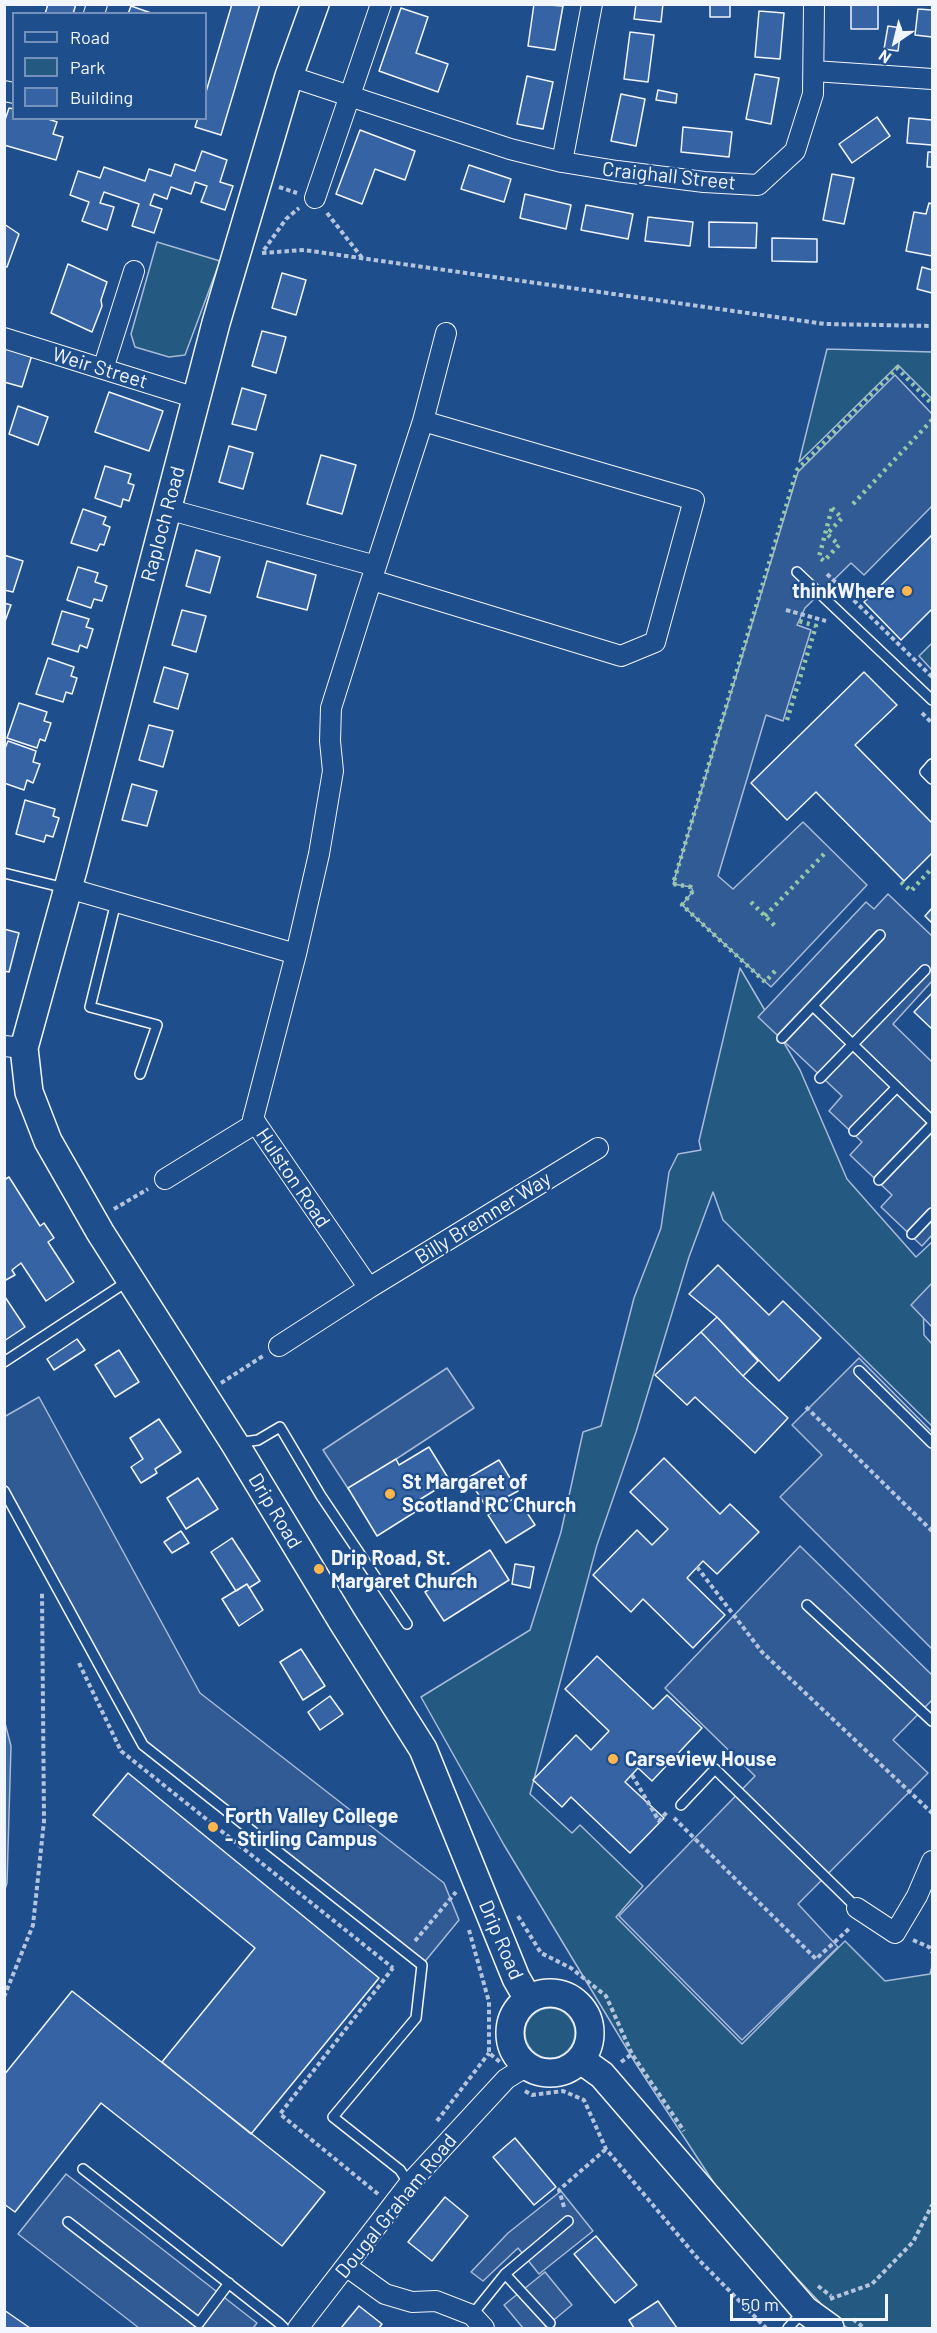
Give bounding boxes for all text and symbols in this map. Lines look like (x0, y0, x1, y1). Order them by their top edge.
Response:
legend (12, 12, 207, 120)
north arrow (865, 12, 925, 72)
text: Road (70, 26, 110, 48)
text: N (875, 46, 894, 68)
text: Park (70, 56, 105, 78)
text: Building (70, 86, 133, 108)
street label: Craighall Street (601, 157, 737, 195)
street label: Weir Street (50, 342, 150, 394)
street label: Raploch Road (136, 464, 190, 584)
place label: thinkWhere (792, 579, 895, 603)
marker: thinkWhere (900, 584, 914, 598)
street label: Hulston Road (251, 1124, 335, 1232)
street label: Billy Bremner Way (411, 1167, 555, 1269)
street label: Drip Road (243, 1469, 307, 1553)
place label: St Margaret of Scotland RC Church (402, 1470, 576, 1517)
marker: St Margaret of Scotland RC Church (383, 1487, 397, 1501)
place label: Drip Road, St. Margaret Church (331, 1546, 477, 1593)
marker: Drip Road, St. Margaret Church (312, 1562, 326, 1576)
place label: Carseview House (625, 1747, 777, 1771)
marker: Carseview House (606, 1752, 620, 1766)
place label: Forth Valley College - Stirling Campus (225, 1804, 398, 1851)
marker: Forth Valley College - Stirling Campus (206, 1820, 220, 1834)
street label: Drip Road (474, 1897, 528, 1983)
street label: Dougal Graham Road (330, 2129, 462, 2283)
scale bar (733, 2282, 890, 2320)
text: 50 m (741, 2293, 779, 2315)

